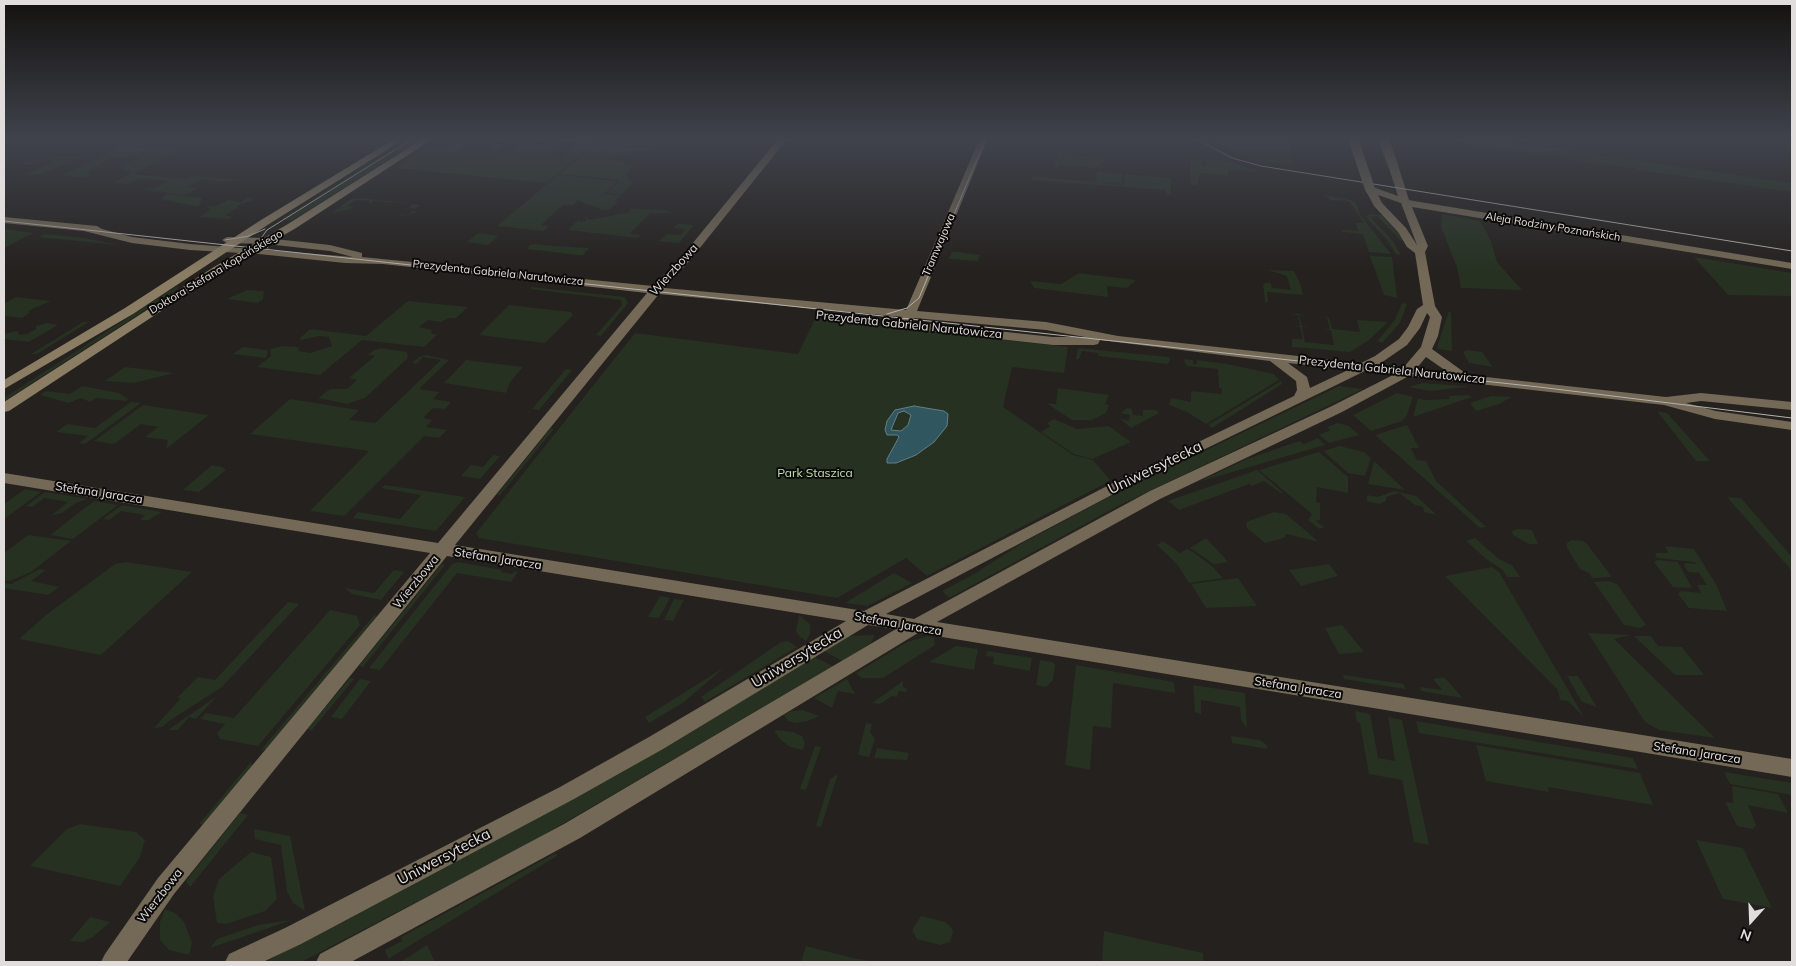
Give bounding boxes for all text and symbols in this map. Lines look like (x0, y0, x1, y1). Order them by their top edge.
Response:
street label: Aleja Rodziny Poznańskich (1485, 210, 1621, 244)
street label: Tramwajowa (920, 212, 958, 278)
street label: Doktora Stefana Kopcińskiego (147, 227, 285, 317)
street label: Wierzbowa (647, 241, 701, 299)
street label: Prezydenta Gabriela Narutowicza (412, 257, 584, 289)
street label: Prezydenta Gabriela Narutowicza (815, 308, 1003, 342)
street label: Prezydenta Gabriela Narutowicza (1298, 353, 1486, 387)
street label: Uniwersytecka (1105, 437, 1205, 499)
park label: Park Staszica (777, 466, 853, 480)
street label: Stefana Jaracza (54, 479, 144, 507)
street label: Stefana Jaracza (453, 545, 543, 573)
street label: Wierzbowa (390, 552, 442, 612)
street label: Stefana Jaracza (853, 609, 943, 639)
street label: Uniwersytecka (748, 624, 846, 692)
street label: Stefana Jaracza (1253, 674, 1343, 702)
street label: Stefana Jaracza (1652, 739, 1742, 767)
street label: Uniwersytecka (394, 825, 494, 889)
street label: Wierzbowa (134, 866, 186, 926)
north arrow (1726, 896, 1776, 946)
text: N (1738, 925, 1754, 945)

